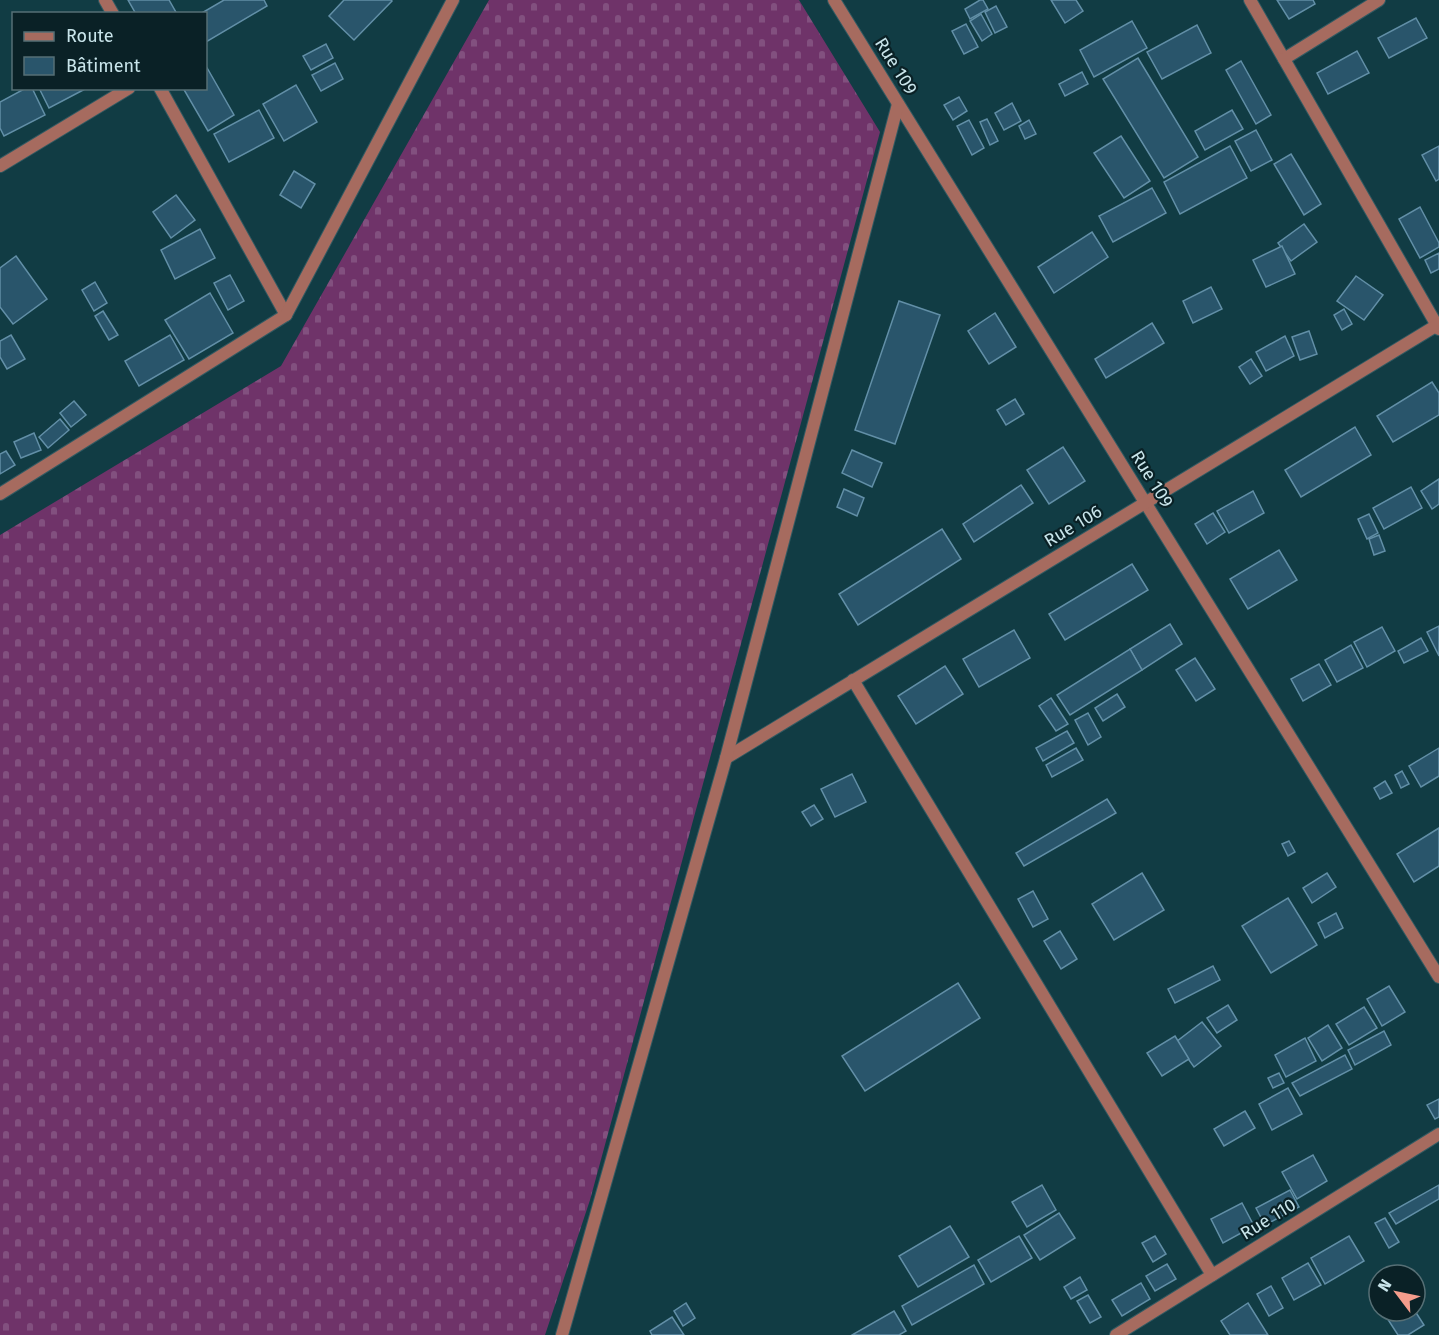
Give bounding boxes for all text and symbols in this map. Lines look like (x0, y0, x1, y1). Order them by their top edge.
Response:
legend (12, 12, 207, 90)
text: Route (66, 25, 114, 47)
street label: Rue 109 (870, 33, 922, 99)
text: Bâtiment (66, 55, 141, 77)
street label: Rue 109 (1126, 446, 1178, 512)
street label: Rue 106 (1040, 500, 1106, 552)
street label: Rue 110 (1236, 1193, 1300, 1245)
north arrow (1367, 1263, 1427, 1323)
text: N (1374, 1276, 1396, 1295)

